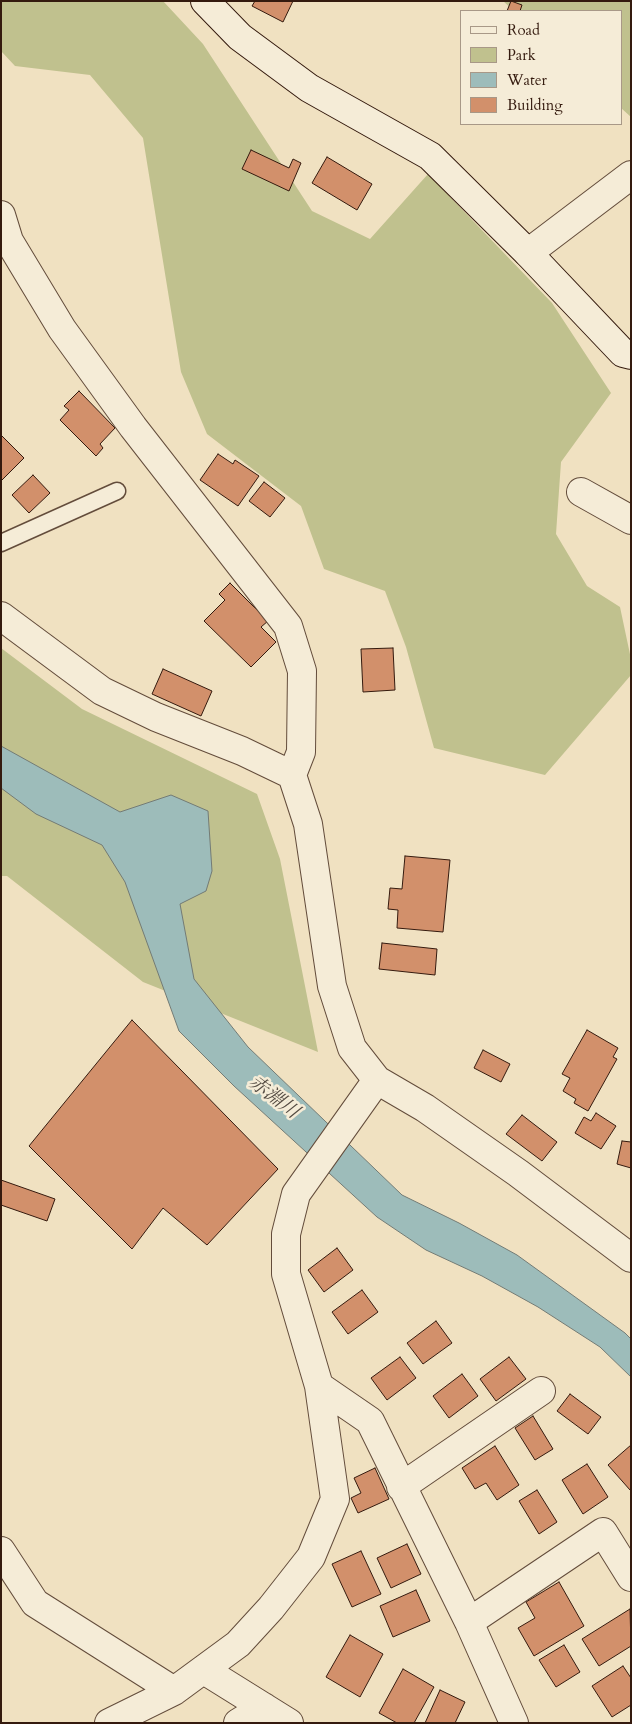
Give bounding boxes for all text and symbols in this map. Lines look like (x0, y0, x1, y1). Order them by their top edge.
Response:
legend (460, 10, 622, 125)
text: Road (507, 20, 540, 40)
text: Park (507, 45, 536, 65)
text: Water (507, 70, 547, 90)
text: Building (507, 95, 563, 115)
water label: 赤淵川 (243, 1072, 303, 1124)

